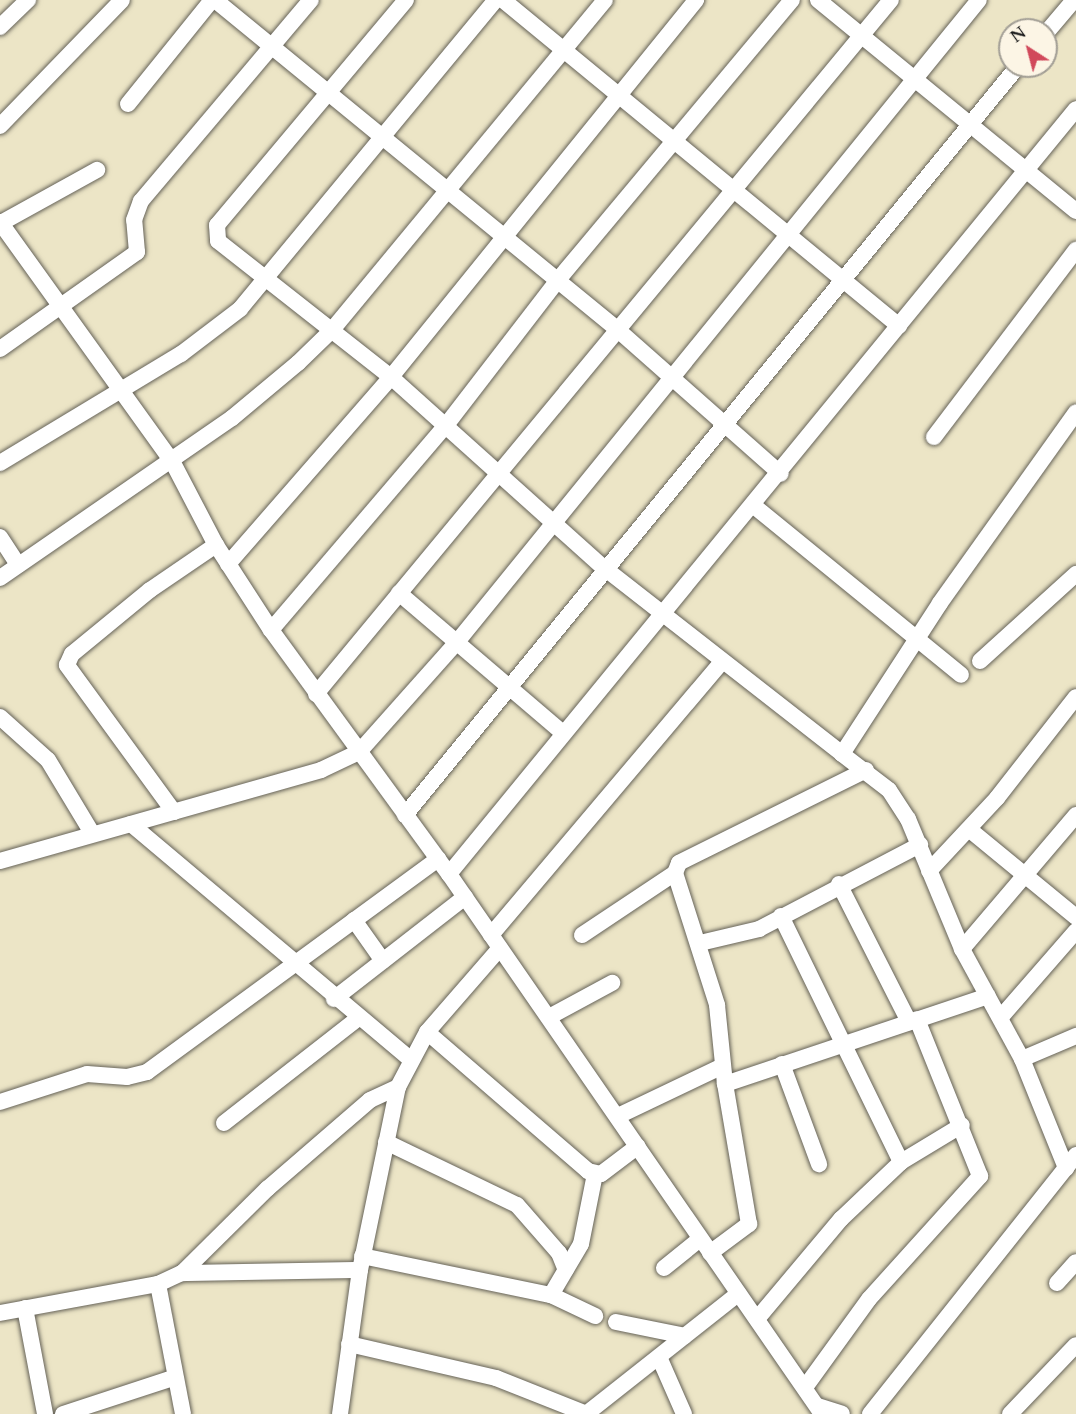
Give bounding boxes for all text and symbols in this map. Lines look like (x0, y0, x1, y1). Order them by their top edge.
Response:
north arrow (998, 18, 1058, 78)
text: N (1007, 22, 1031, 48)

